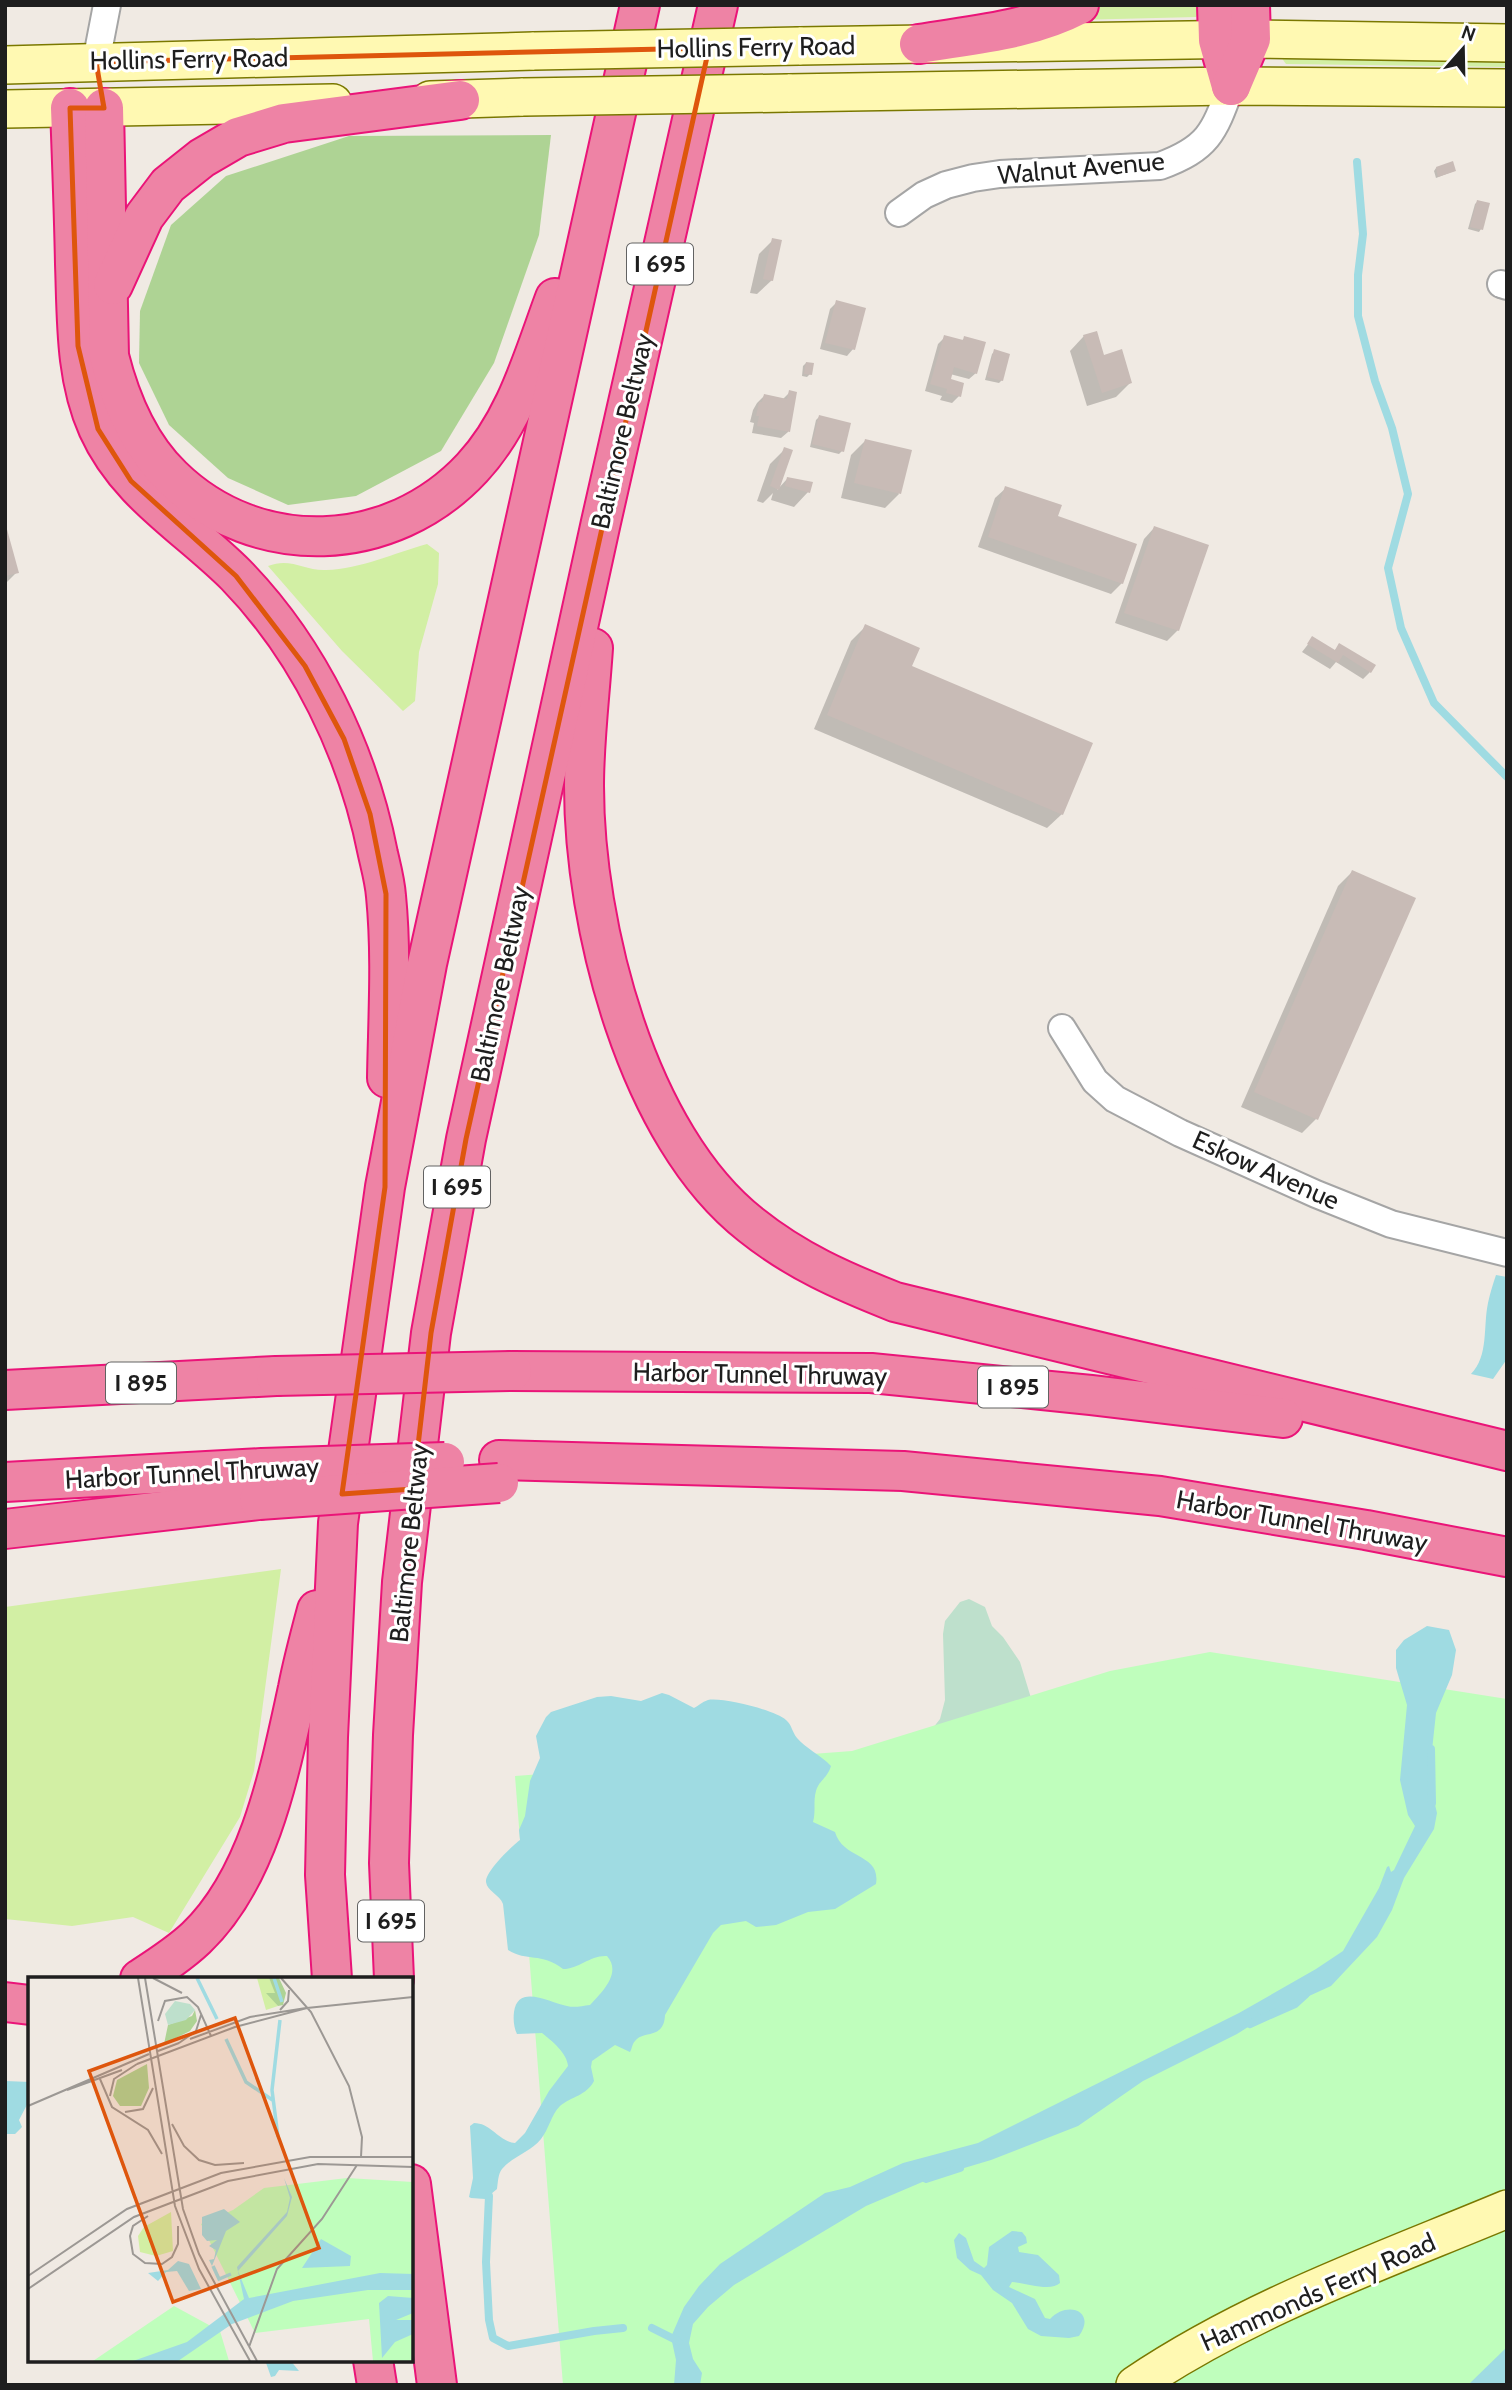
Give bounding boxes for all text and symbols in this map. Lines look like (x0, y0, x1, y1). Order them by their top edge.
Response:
north arrow (1428, 14, 1498, 84)
text: N (1458, 20, 1479, 47)
street label: Hollins Ferry Road (656, 29, 856, 65)
street label: Hollins Ferry Road (89, 41, 289, 77)
street label: Walnut Avenue (996, 145, 1166, 191)
road number: I 695 (627, 244, 693, 284)
street label: Baltimore Beltway (584, 330, 660, 532)
street label: Baltimore Beltway (464, 883, 536, 1085)
street label: Eskow Avenue (1188, 1123, 1344, 1217)
road number: I 695 (424, 1167, 490, 1208)
street label: Harbor Tunnel Thruway (632, 1356, 888, 1392)
road number: I 895 (106, 1363, 176, 1404)
road number: I 895 (978, 1366, 1048, 1408)
street label: Baltimore Beltway (383, 1442, 435, 1644)
street label: Harbor Tunnel Thruway (64, 1450, 320, 1496)
street label: Harbor Tunnel Thruway (1174, 1483, 1430, 1559)
road number: I 695 (358, 1900, 424, 1942)
inset map (28, 1977, 413, 2362)
street label: Hammonds Ferry Road (1196, 2226, 1440, 2358)

